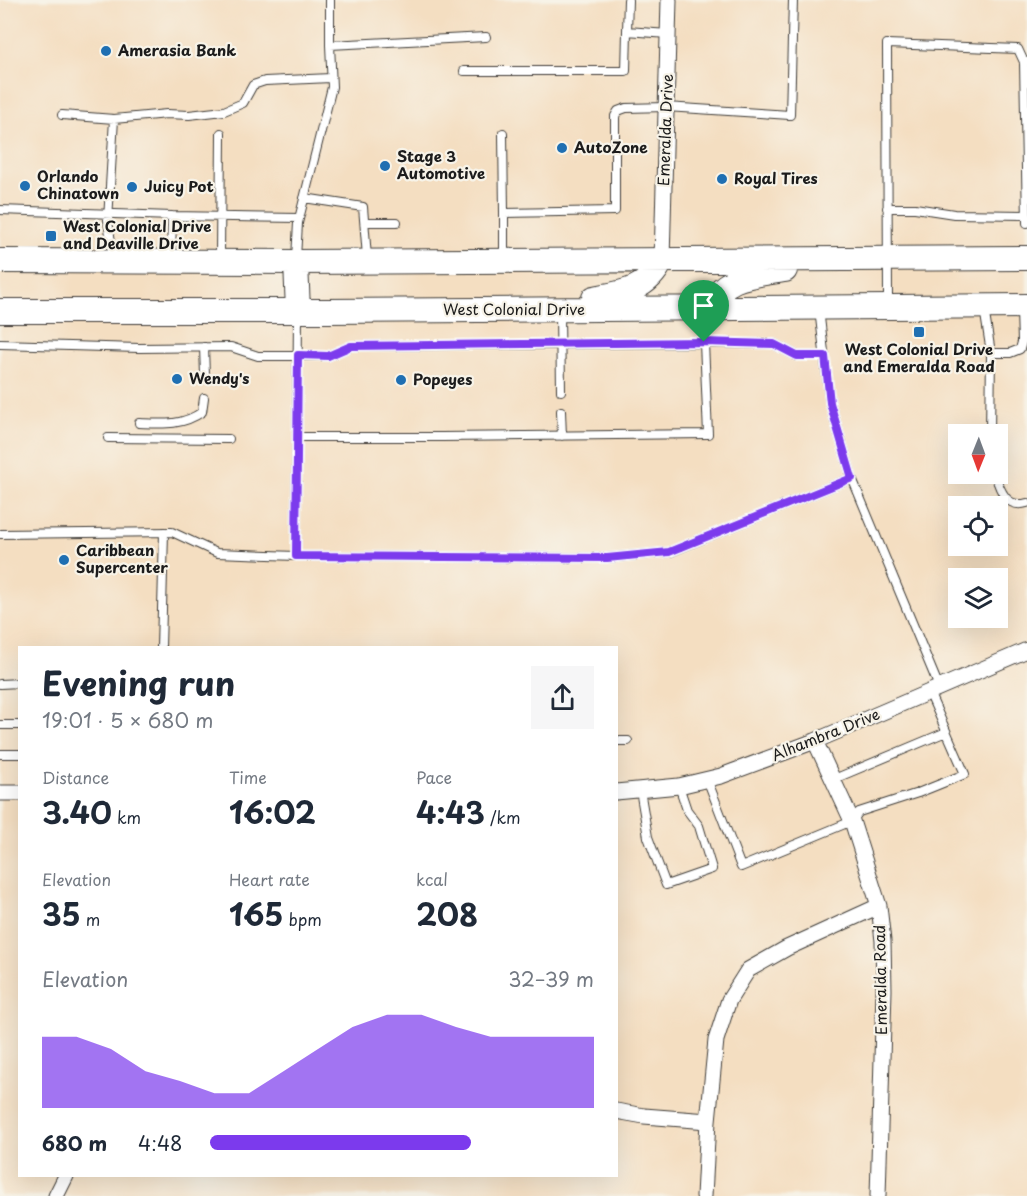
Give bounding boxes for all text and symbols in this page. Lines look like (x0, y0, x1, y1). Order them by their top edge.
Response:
place label: Amerasia Bank (117, 38, 236, 61)
marker: Amerasia Bank (99, 44, 113, 58)
street label: Emeralda Drive (651, 74, 678, 186)
place label: AutoZone (574, 135, 648, 158)
marker: AutoZone (555, 141, 569, 155)
place label: Stage 3 Automotive (397, 144, 485, 184)
marker: Stage 3 Automotive (378, 159, 392, 173)
place label: Orlando Chinatown (37, 164, 119, 204)
place label: Royal Tires (734, 166, 818, 189)
marker: Royal Tires (715, 172, 729, 186)
place label: Juicy Pot (144, 174, 214, 197)
marker: Orlando Chinatown (18, 179, 32, 193)
marker: Juicy Pot (125, 180, 139, 194)
place label: West Colonial Drive and Deaville Drive (63, 214, 211, 254)
marker: West Colonial Drive and Deaville Drive (44, 229, 58, 243)
pin (678, 280, 729, 342)
icon: arrive (687, 289, 720, 322)
street label: West Colonial Drive (443, 297, 585, 320)
marker: West Colonial Drive and Emeralda Road (912, 325, 926, 339)
place label: West Colonial Drive and Emeralda Road (843, 337, 995, 377)
place label: Wendy's (189, 366, 249, 389)
place label: Popeyes (413, 367, 472, 390)
marker: Wendy's (170, 372, 184, 386)
marker: Popeyes (394, 373, 408, 387)
north arrow (948, 424, 1008, 484)
map controls (948, 424, 1008, 628)
button: locate (948, 496, 1008, 556)
place label: Caribbean Supercenter (76, 538, 168, 578)
marker: Caribbean Supercenter (57, 553, 71, 567)
button: layers (948, 568, 1008, 628)
text: Evening run (42, 657, 235, 707)
button: share (531, 666, 594, 729)
street label: Alhambra Drive (768, 701, 883, 766)
text: 19:01 · 5 × 680 m (42, 705, 214, 735)
text: Distance (42, 765, 109, 789)
text: Time (229, 765, 267, 789)
text: Pace (416, 765, 452, 789)
text: 3.40 (42, 789, 112, 834)
text: 16:02 (229, 789, 316, 834)
text: 4:43 (416, 789, 485, 834)
text: km (112, 805, 141, 829)
text: /km (485, 805, 521, 829)
text: Elevation (42, 867, 111, 891)
text: Heart rate (229, 867, 310, 891)
text: kcal (416, 867, 448, 891)
text: 35 (42, 891, 81, 936)
text: 165 (229, 891, 283, 936)
text: 208 (416, 891, 478, 936)
text: m (81, 907, 100, 931)
text: bpm (283, 907, 322, 931)
street label: Emeralda Road (867, 925, 892, 1035)
text: Elevation (42, 964, 128, 994)
text: 32–39 m (508, 964, 594, 994)
text: 680 m (42, 1128, 107, 1158)
text: 4:48 (138, 1128, 182, 1158)

